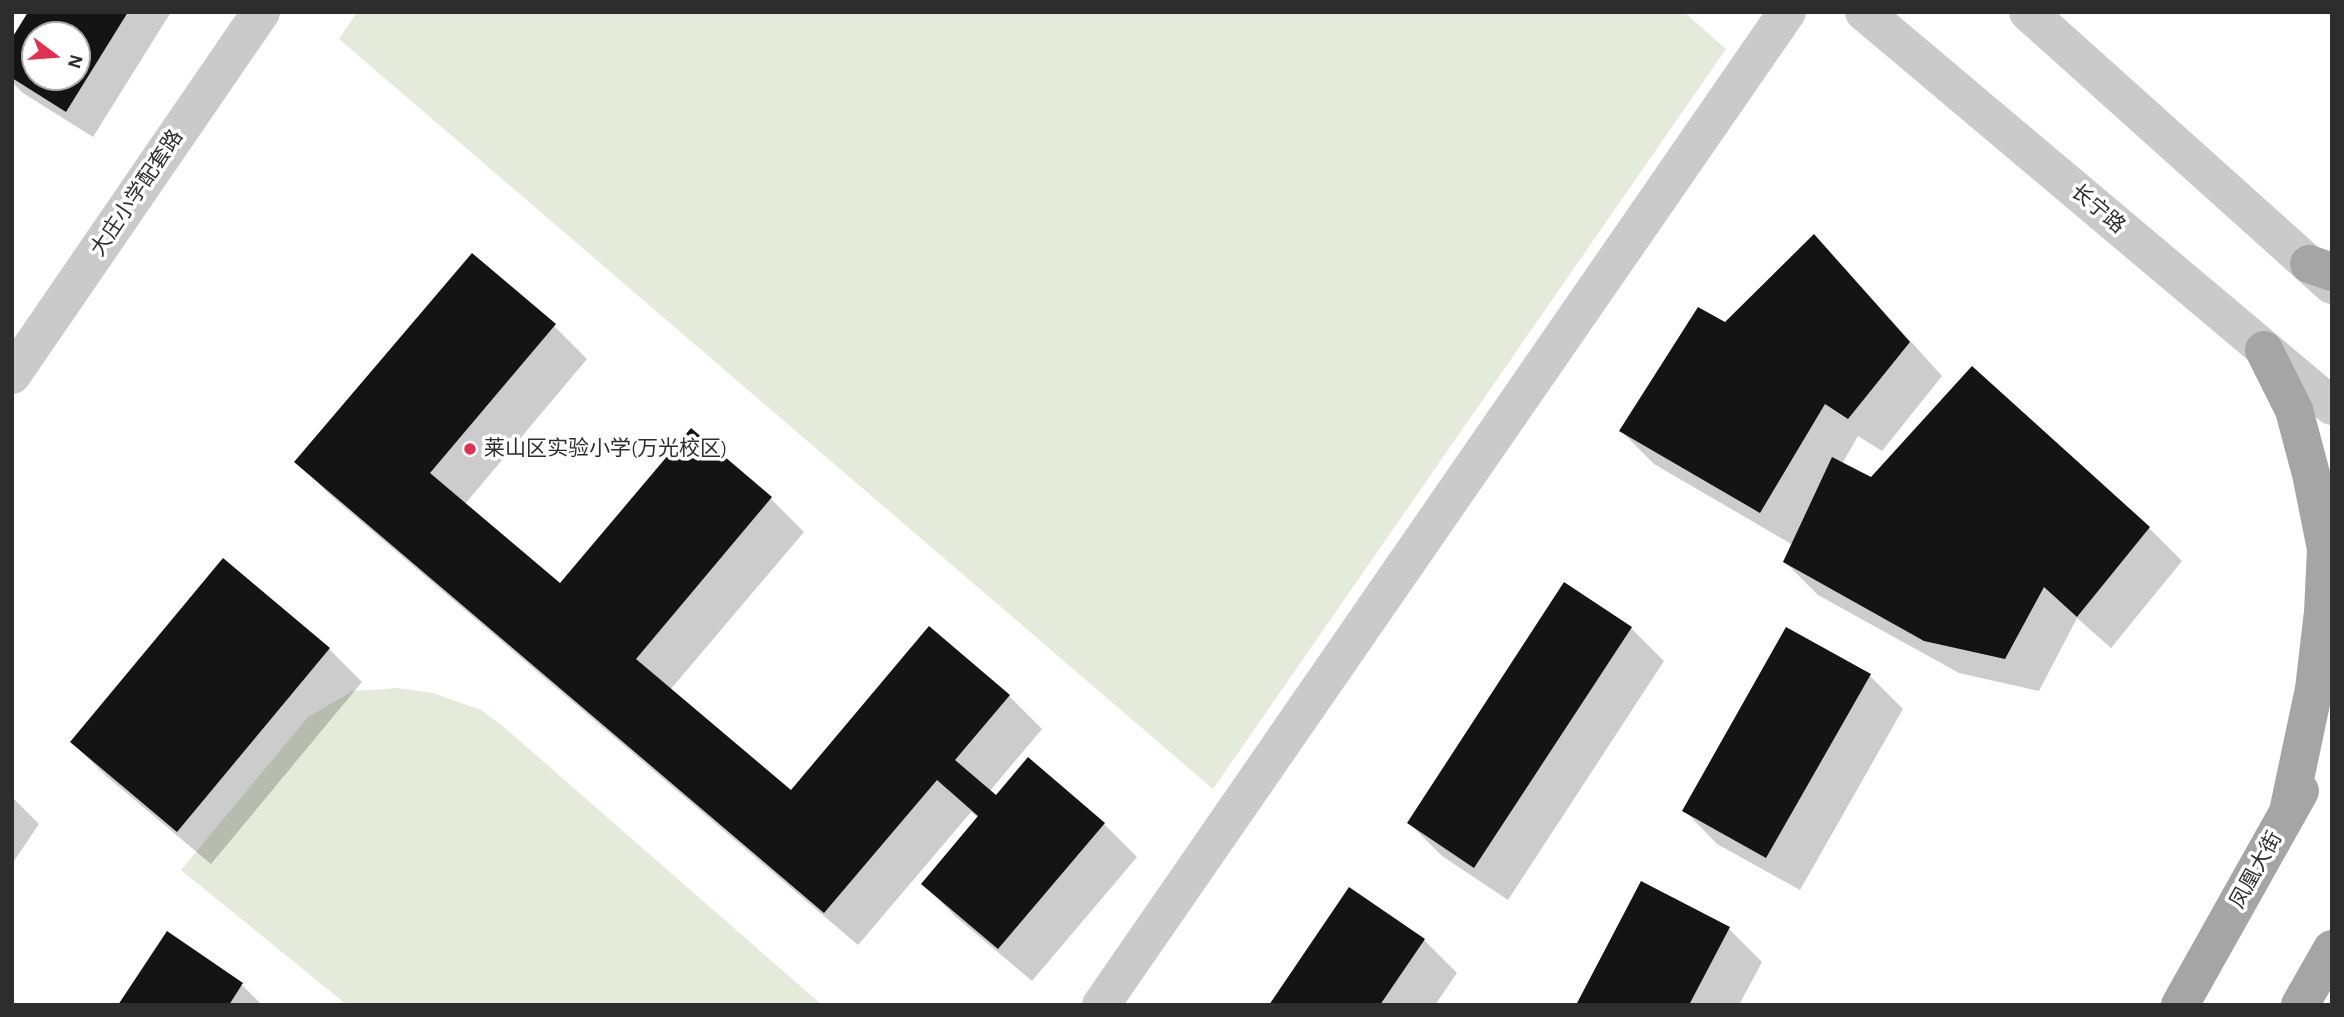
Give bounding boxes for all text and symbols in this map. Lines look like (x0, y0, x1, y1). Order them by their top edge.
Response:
north arrow (21, 21, 91, 91)
text: N (64, 52, 86, 70)
street label: 大庄小学配套路 (85, 125, 189, 261)
street label: 长宁路 (2066, 179, 2130, 239)
place label: 莱山区实验小学(万光校区) (484, 436, 727, 462)
marker: 莱山区实验小学(万光校区) (462, 441, 478, 457)
street label: 凤凰大街 (2225, 827, 2287, 913)

